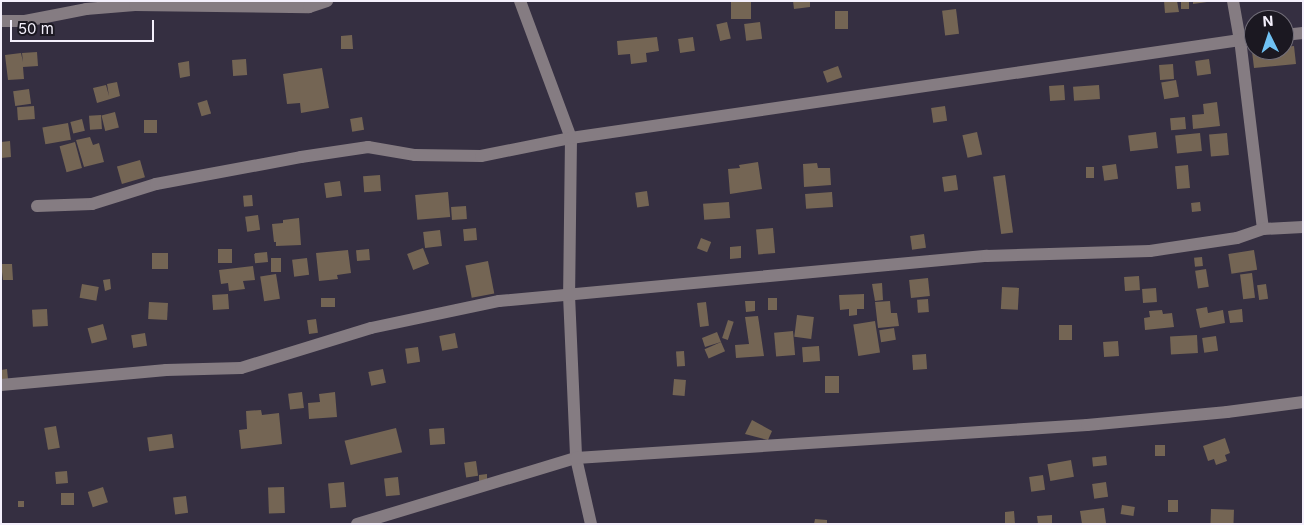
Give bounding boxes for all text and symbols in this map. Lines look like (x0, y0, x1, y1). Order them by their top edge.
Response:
scale bar (12, 10, 156, 42)
north arrow (1244, 10, 1294, 60)
text: N (1262, 12, 1274, 29)
text: 50 m (18, 19, 54, 38)

